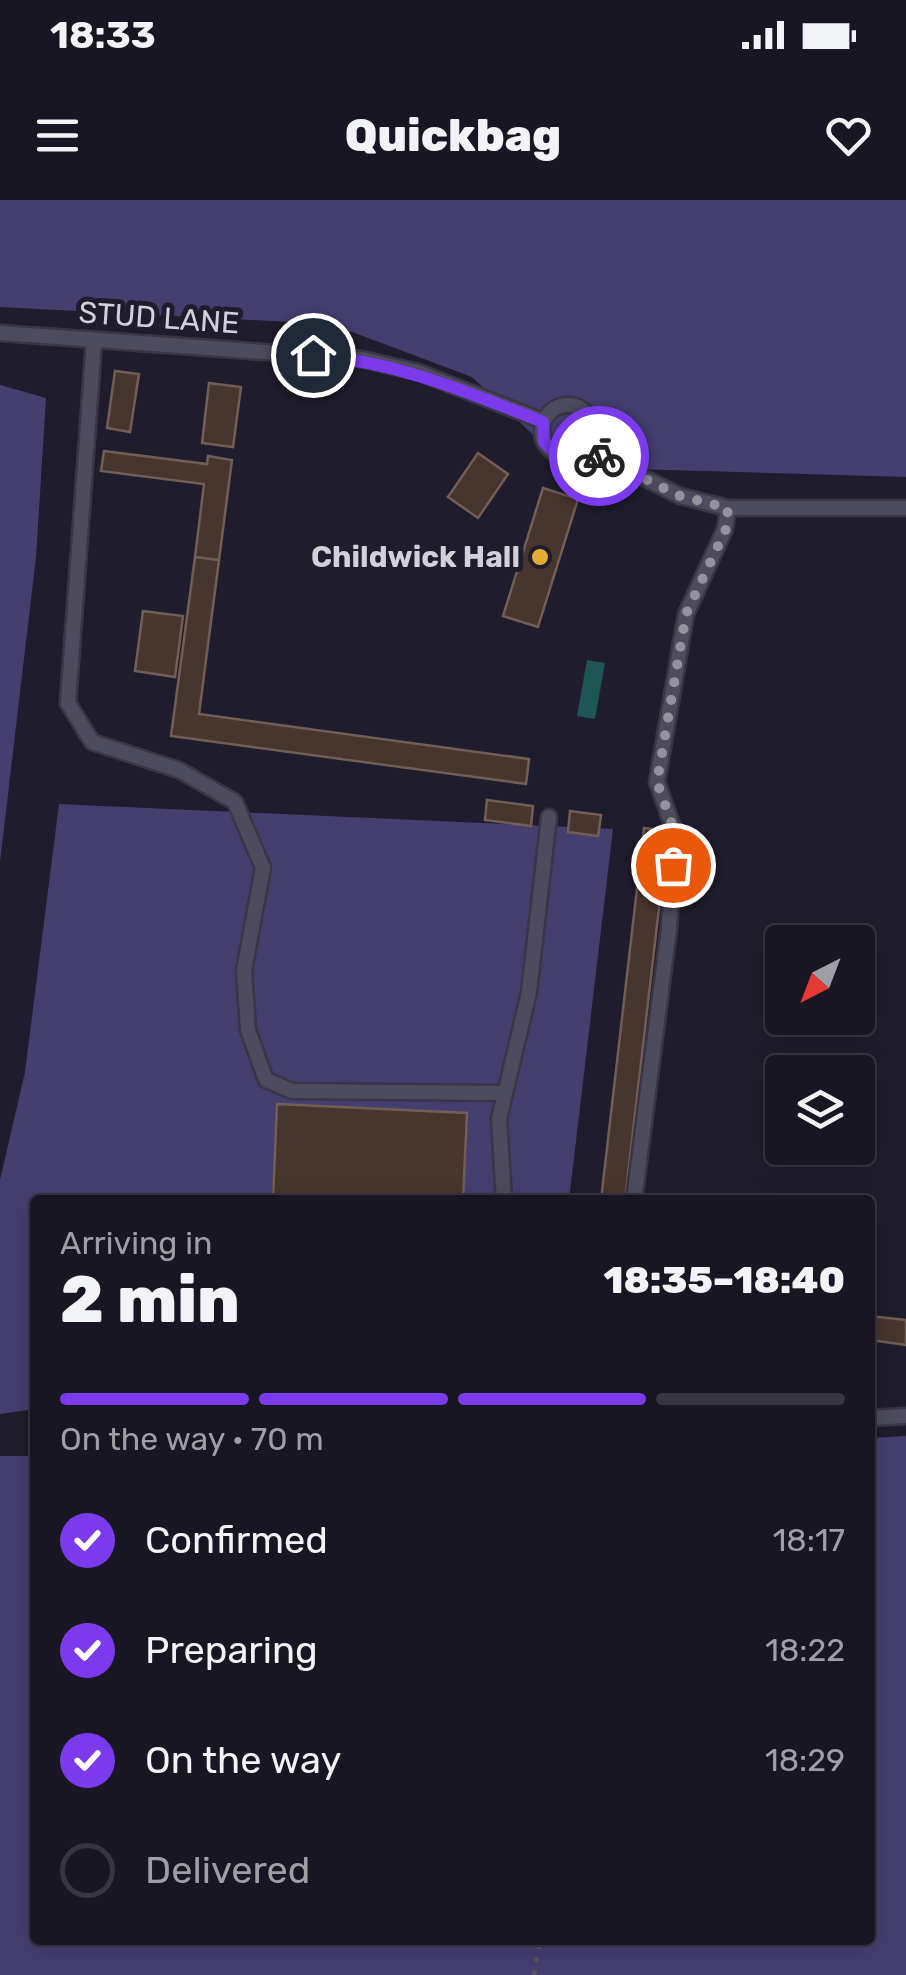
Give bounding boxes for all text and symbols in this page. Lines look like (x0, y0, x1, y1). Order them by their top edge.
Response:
text: 18:33 (50, 12, 156, 58)
icon: menu (30, 108, 85, 163)
icon: heart (821, 108, 876, 163)
text: Quickbag (345, 109, 561, 162)
street label: STUD LANE (78, 294, 240, 342)
pin (271, 313, 356, 398)
icon: home (286, 328, 341, 383)
courier (549, 406, 649, 506)
icon: bike (572, 429, 627, 484)
place label: Childwick Hall (311, 539, 520, 575)
marker: Childwick Hall (529, 546, 551, 568)
pin (631, 823, 716, 908)
icon: bag (646, 838, 701, 893)
north arrow (765, 925, 875, 1035)
map controls (765, 925, 875, 1165)
button: layers (765, 1055, 875, 1165)
text: Arriving in (60, 1224, 212, 1262)
text: 18:35–18:40 (603, 1257, 845, 1303)
text: 2 min (60, 1261, 240, 1338)
text: On the way · 70 m (60, 1420, 324, 1458)
icon: check (60, 1513, 115, 1568)
text: Confirmed (145, 1517, 328, 1563)
text: 18:17 (773, 1521, 845, 1559)
icon: check (60, 1623, 115, 1678)
text: Preparing (145, 1627, 318, 1673)
text: 18:22 (765, 1631, 845, 1669)
icon: check (60, 1733, 115, 1788)
text: On the way (145, 1737, 341, 1783)
text: 18:29 (765, 1741, 845, 1779)
text: Delivered (145, 1847, 310, 1893)

